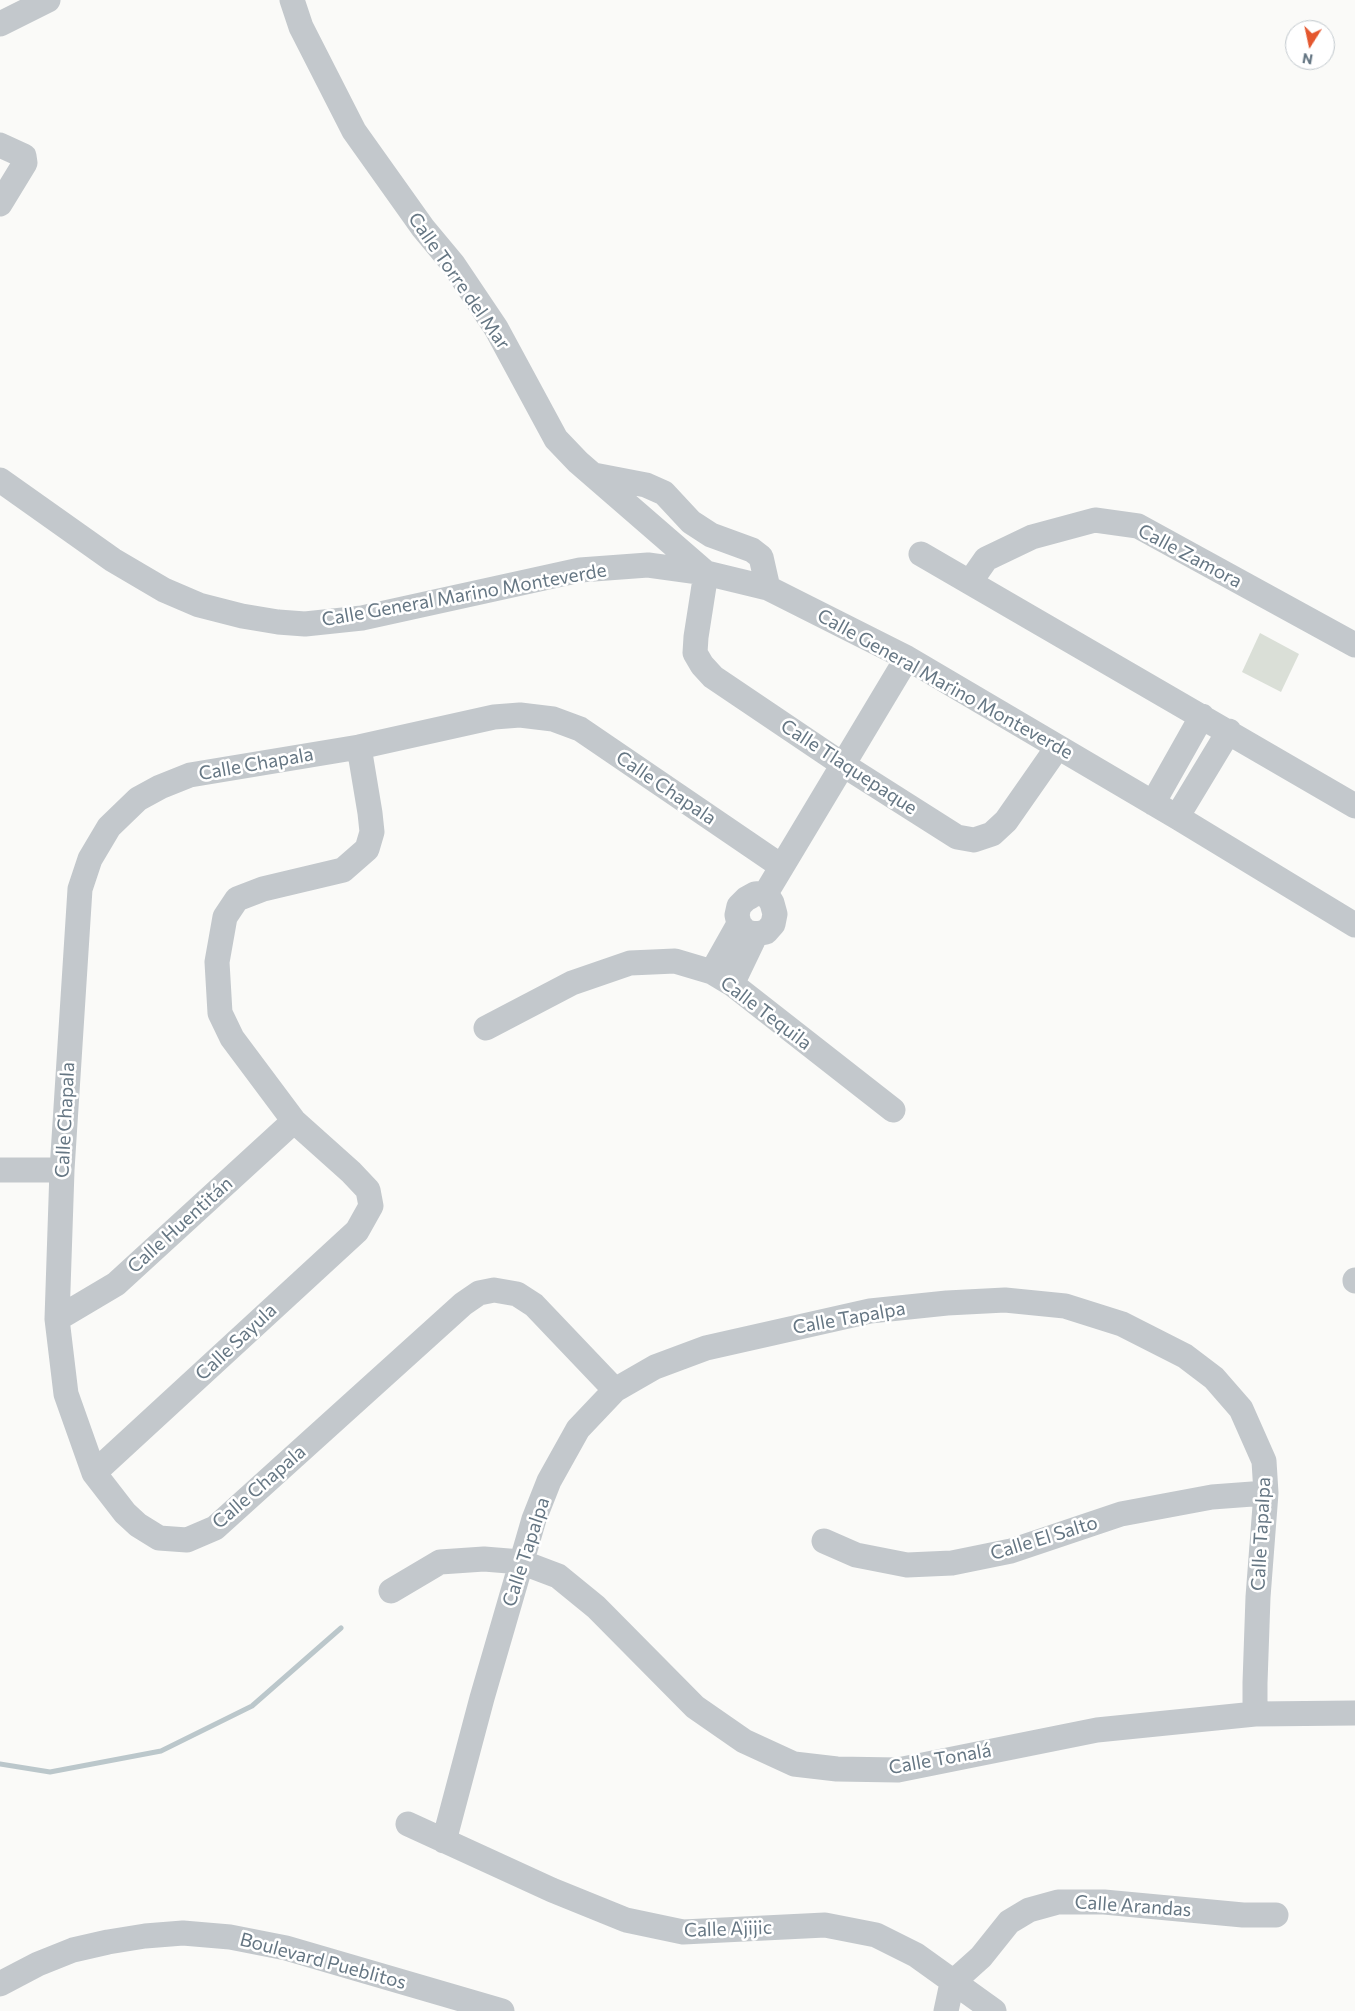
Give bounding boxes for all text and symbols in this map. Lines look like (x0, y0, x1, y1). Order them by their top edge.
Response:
north arrow (1285, 20, 1335, 70)
text: N (1301, 50, 1314, 69)
street label: Calle Torre del Mar (403, 208, 515, 354)
street label: Calle Zamora (1134, 519, 1246, 593)
street label: Calle General Marino Monteverde (320, 559, 608, 631)
street label: Calle General Marino Monteverde (813, 604, 1077, 764)
street label: Calle Tlaquepaque (777, 714, 921, 820)
street label: Calle Chapala (197, 743, 315, 785)
street label: Calle Chapala (612, 746, 720, 830)
street label: Calle Tequila (716, 971, 816, 1055)
street label: Calle Chapala (51, 1061, 79, 1179)
street label: Calle Huentitán (123, 1172, 237, 1278)
street label: Calle Tapalpa (791, 1297, 907, 1339)
street label: Calle Sayula (191, 1299, 281, 1385)
street label: Calle Chapala (208, 1440, 310, 1534)
street label: Calle Tapalpa (1247, 1477, 1275, 1591)
street label: Calle Tapalpa (498, 1494, 554, 1610)
street label: Calle El Salto (988, 1511, 1100, 1565)
street label: Calle Tonalá (887, 1739, 993, 1779)
street label: Calle Arandas (1074, 1891, 1192, 1921)
street label: Calle Ajijic (684, 1916, 772, 1942)
street label: Boulevard Pueblitos (237, 1928, 409, 1994)

